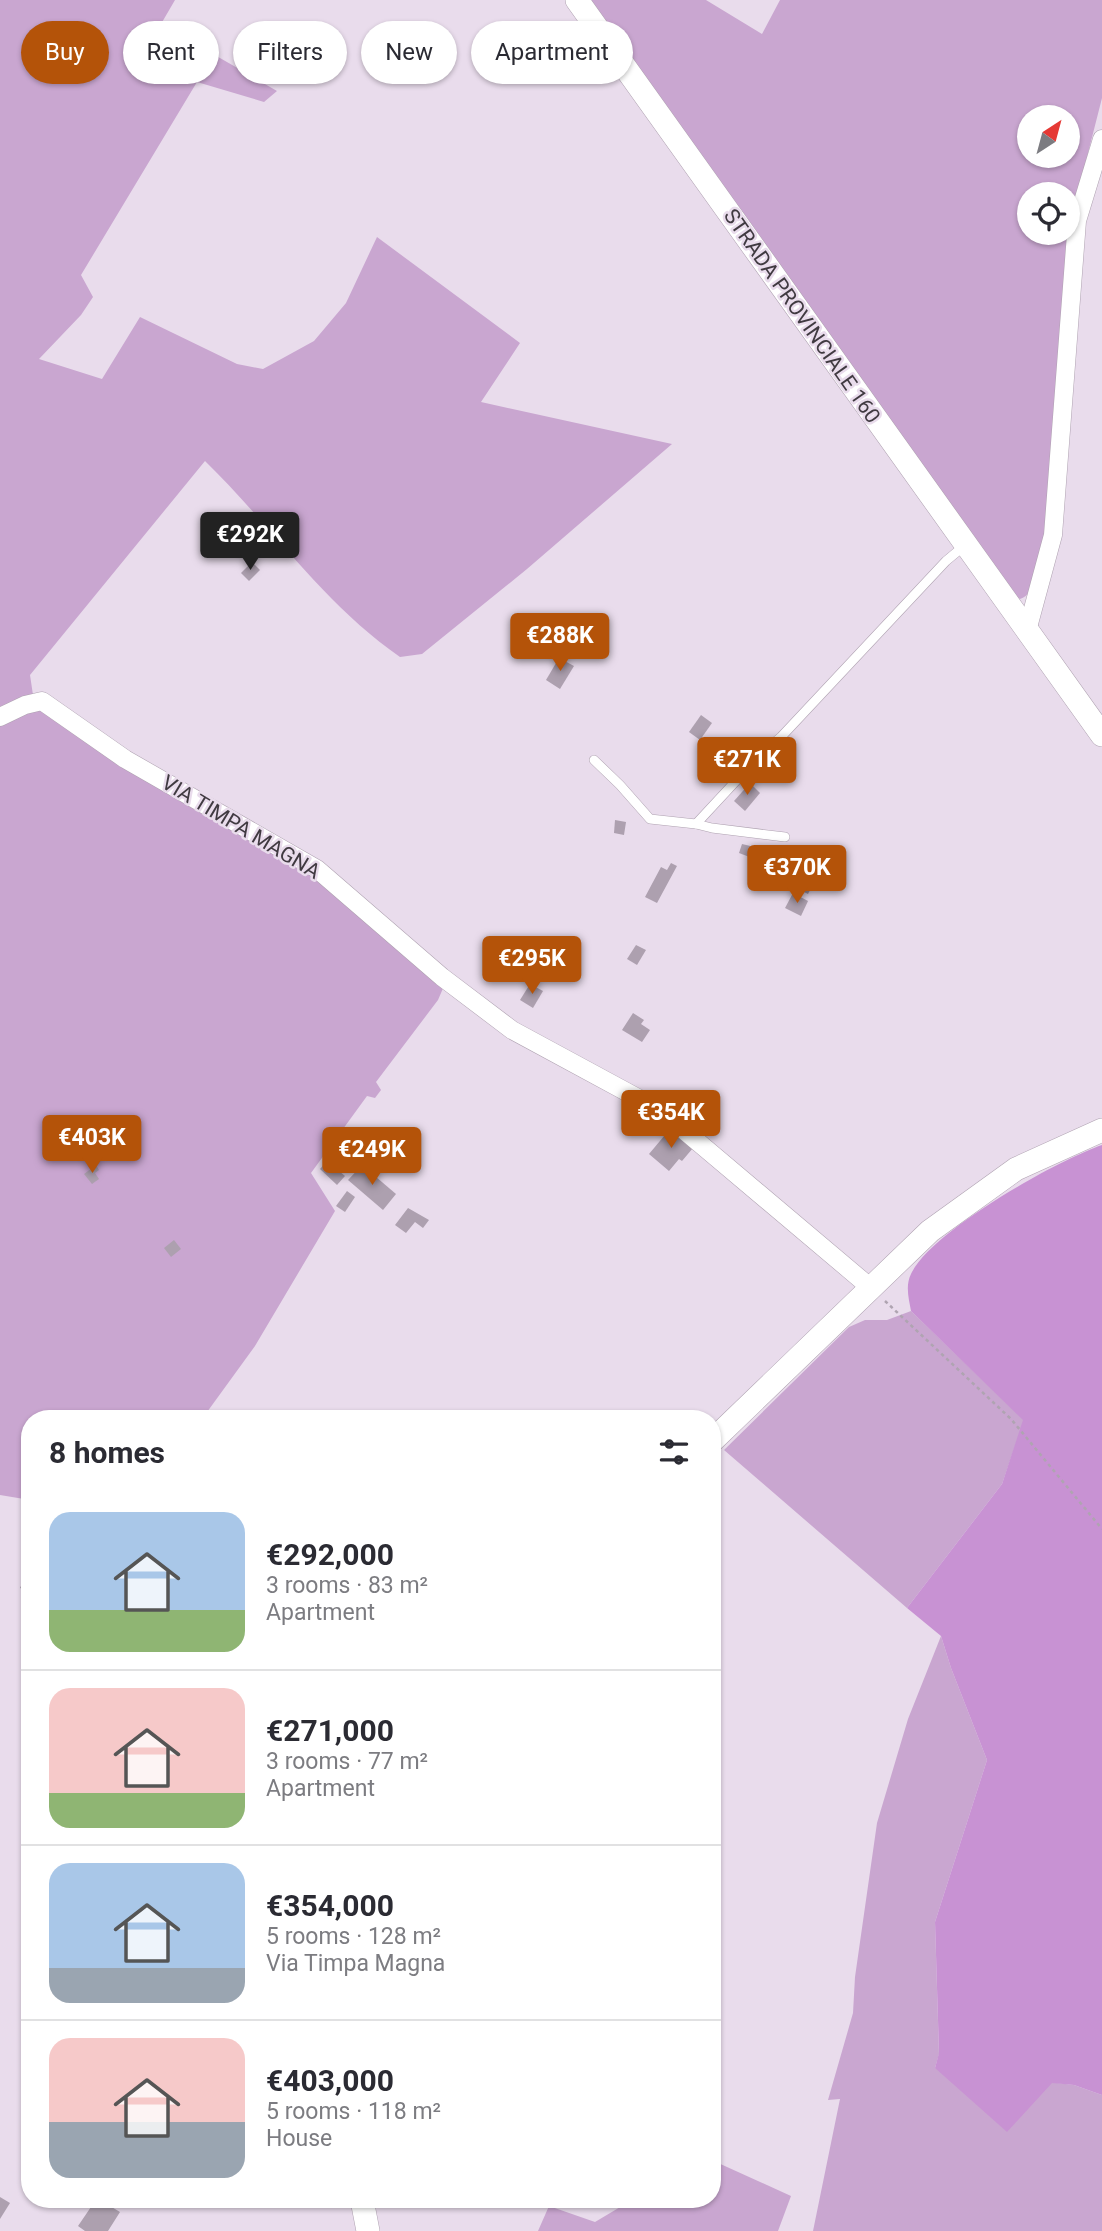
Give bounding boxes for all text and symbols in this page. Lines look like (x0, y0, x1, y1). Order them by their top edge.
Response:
chip: Buy (21, 21, 109, 84)
chip: Rent (123, 21, 219, 84)
chip: Filters (233, 21, 347, 84)
chip: New (361, 21, 457, 84)
chip: Apartment (471, 21, 633, 84)
north arrow (1017, 105, 1080, 168)
map controls (1017, 105, 1080, 245)
button: locate (1017, 182, 1080, 245)
street label: STRADA PROVINCIALE 160 (719, 204, 885, 428)
pin: €292K (201, 512, 299, 572)
text: €292K (216, 521, 284, 548)
pin: €288K (511, 614, 609, 673)
text: €288K (526, 622, 594, 649)
pin: €271K (698, 738, 796, 797)
text: €271K (713, 746, 781, 773)
street label: VIA TIMPA MAGNA (158, 770, 325, 884)
pin: €370K (748, 846, 846, 905)
text: €370K (763, 854, 831, 881)
pin: €295K (483, 936, 581, 996)
text: €295K (498, 945, 566, 972)
pin: €354K (622, 1090, 720, 1150)
text: €354K (637, 1099, 705, 1126)
pin: €403K (43, 1116, 141, 1175)
text: €403K (58, 1124, 126, 1151)
pin: €249K (323, 1128, 421, 1187)
text: €249K (338, 1136, 406, 1163)
icon: filters (655, 1433, 693, 1471)
text: 8 homes (49, 1435, 165, 1470)
text: €292,000 (266, 1537, 394, 1572)
icon: home (105, 1540, 189, 1624)
text: 3 rooms · 83 m² (266, 1572, 428, 1599)
text: Apartment (266, 1599, 375, 1626)
text: €271,000 (266, 1713, 394, 1748)
icon: home (105, 1716, 189, 1800)
text: 3 rooms · 77 m² (266, 1748, 428, 1775)
text: Apartment (266, 1775, 375, 1802)
text: €354,000 (266, 1888, 394, 1923)
icon: home (105, 1891, 189, 1975)
text: 5 rooms · 128 m² (266, 1923, 441, 1950)
text: Via Timpa Magna (266, 1950, 445, 1977)
text: €403,000 (266, 2063, 394, 2098)
icon: home (105, 2066, 189, 2150)
text: 5 rooms · 118 m² (266, 2098, 441, 2125)
text: House (266, 2125, 332, 2152)

